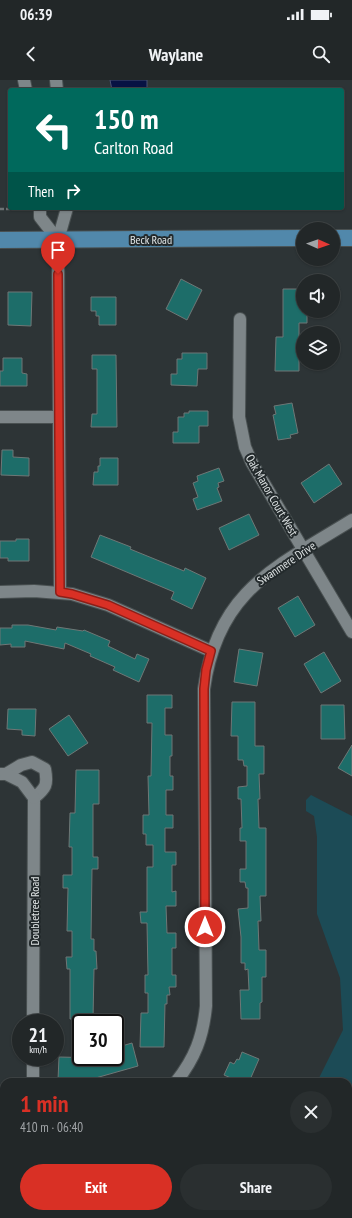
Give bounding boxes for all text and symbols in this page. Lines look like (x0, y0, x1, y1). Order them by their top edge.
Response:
text: 06:39 (20, 5, 52, 24)
icon: back (20, 43, 42, 65)
text: Waylane (149, 43, 203, 66)
icon: search (310, 43, 332, 65)
text: 150 m (94, 100, 158, 137)
icon: left (28, 104, 80, 156)
text: Carlton Road (94, 136, 173, 159)
icon: right (62, 180, 84, 202)
text: Then (28, 182, 54, 201)
north arrow (296, 222, 340, 266)
map controls (296, 222, 340, 370)
street label: Beck Road (130, 232, 172, 247)
pin (41, 233, 75, 274)
icon: arrive (47, 239, 69, 261)
button: sound (296, 274, 340, 318)
button: layers (296, 326, 340, 370)
street label: Oak Manor Court West (243, 452, 302, 539)
street label: Swanmere Drive (254, 538, 318, 588)
street label: Doubletree Road (27, 876, 42, 946)
position arrow (184, 906, 226, 948)
speed limit sign: 30 (72, 1014, 124, 1066)
text: 21 (28, 1022, 48, 1048)
text: km/h (29, 1043, 47, 1056)
text: 1 min (20, 1088, 68, 1119)
button: close (290, 1091, 332, 1133)
text: 410 m · 06:40 (20, 1119, 83, 1136)
button: Exit (20, 1164, 172, 1210)
button: Share (180, 1164, 332, 1210)

